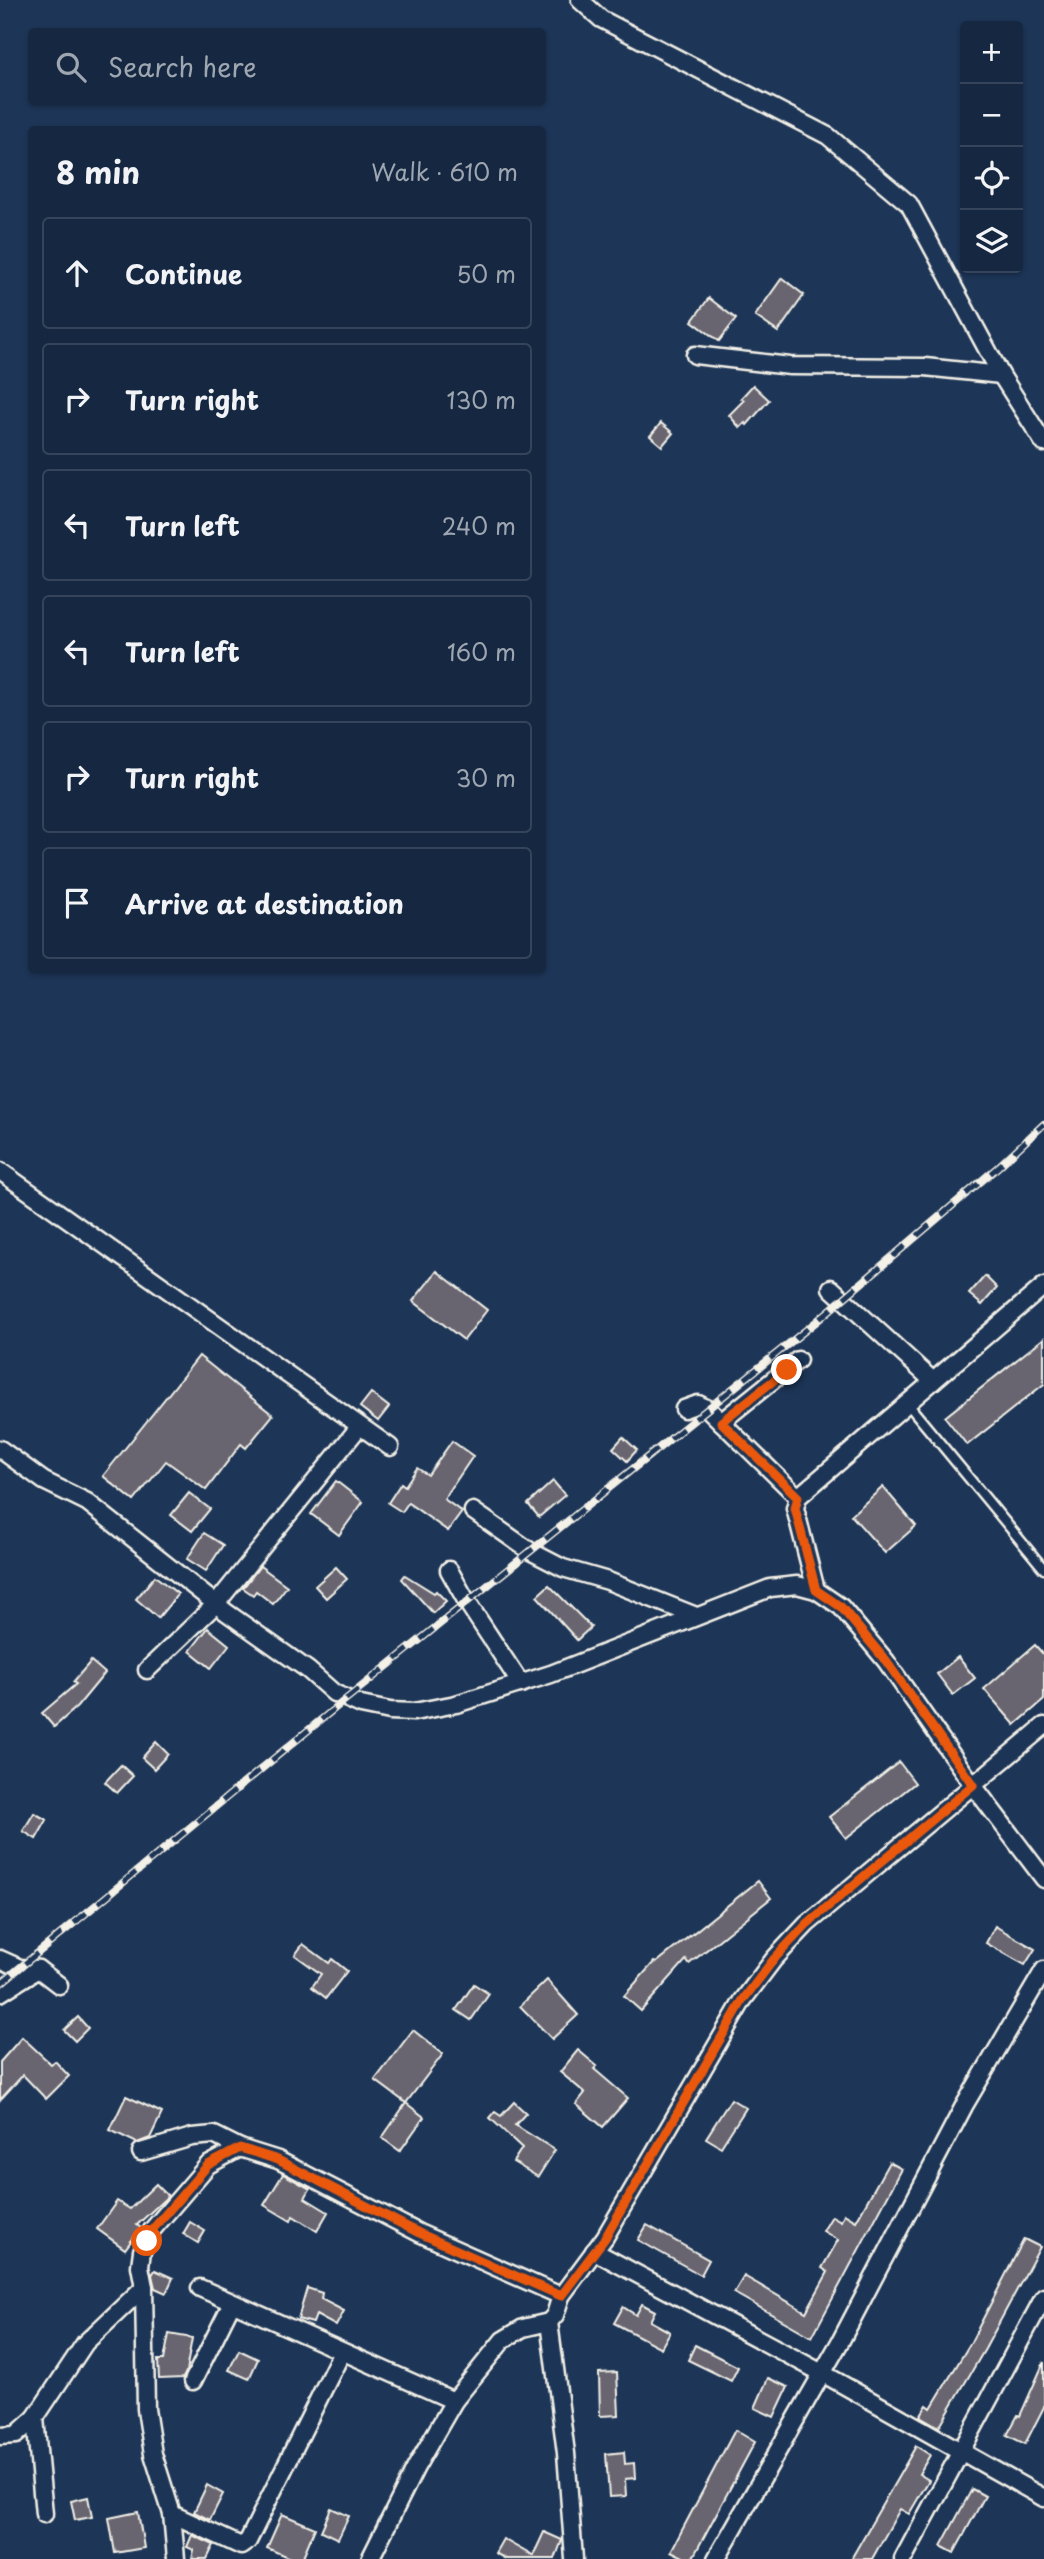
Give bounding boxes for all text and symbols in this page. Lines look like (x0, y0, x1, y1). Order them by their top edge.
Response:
map controls (960, 21, 1023, 273)
button: + (960, 21, 1023, 84)
search box (28, 28, 546, 105)
text: Search here (108, 47, 257, 86)
icon: search (52, 48, 90, 86)
button: − (960, 84, 1023, 147)
button: locate (960, 147, 1023, 210)
text: 8 min (56, 149, 140, 194)
text: Walk · 610 m (371, 154, 518, 189)
button: layers (960, 210, 1023, 273)
icon: ahead (58, 254, 96, 292)
text: Continue (125, 254, 242, 293)
text: 50 m (456, 256, 516, 291)
icon: right (58, 380, 96, 418)
text: Turn right (125, 380, 259, 419)
text: 130 m (446, 382, 516, 417)
icon: left (58, 506, 96, 544)
text: Turn left (125, 506, 240, 545)
text: 240 m (442, 508, 516, 543)
icon: left (58, 632, 96, 670)
text: Turn left (125, 632, 240, 671)
text: 160 m (447, 634, 516, 669)
icon: right (58, 758, 96, 796)
text: Turn right (125, 758, 259, 797)
text: 30 m (455, 760, 516, 795)
icon: arrive (58, 884, 96, 922)
text: Arrive at destination (125, 884, 404, 923)
route end (771, 1354, 802, 1385)
route start (131, 2225, 162, 2256)

